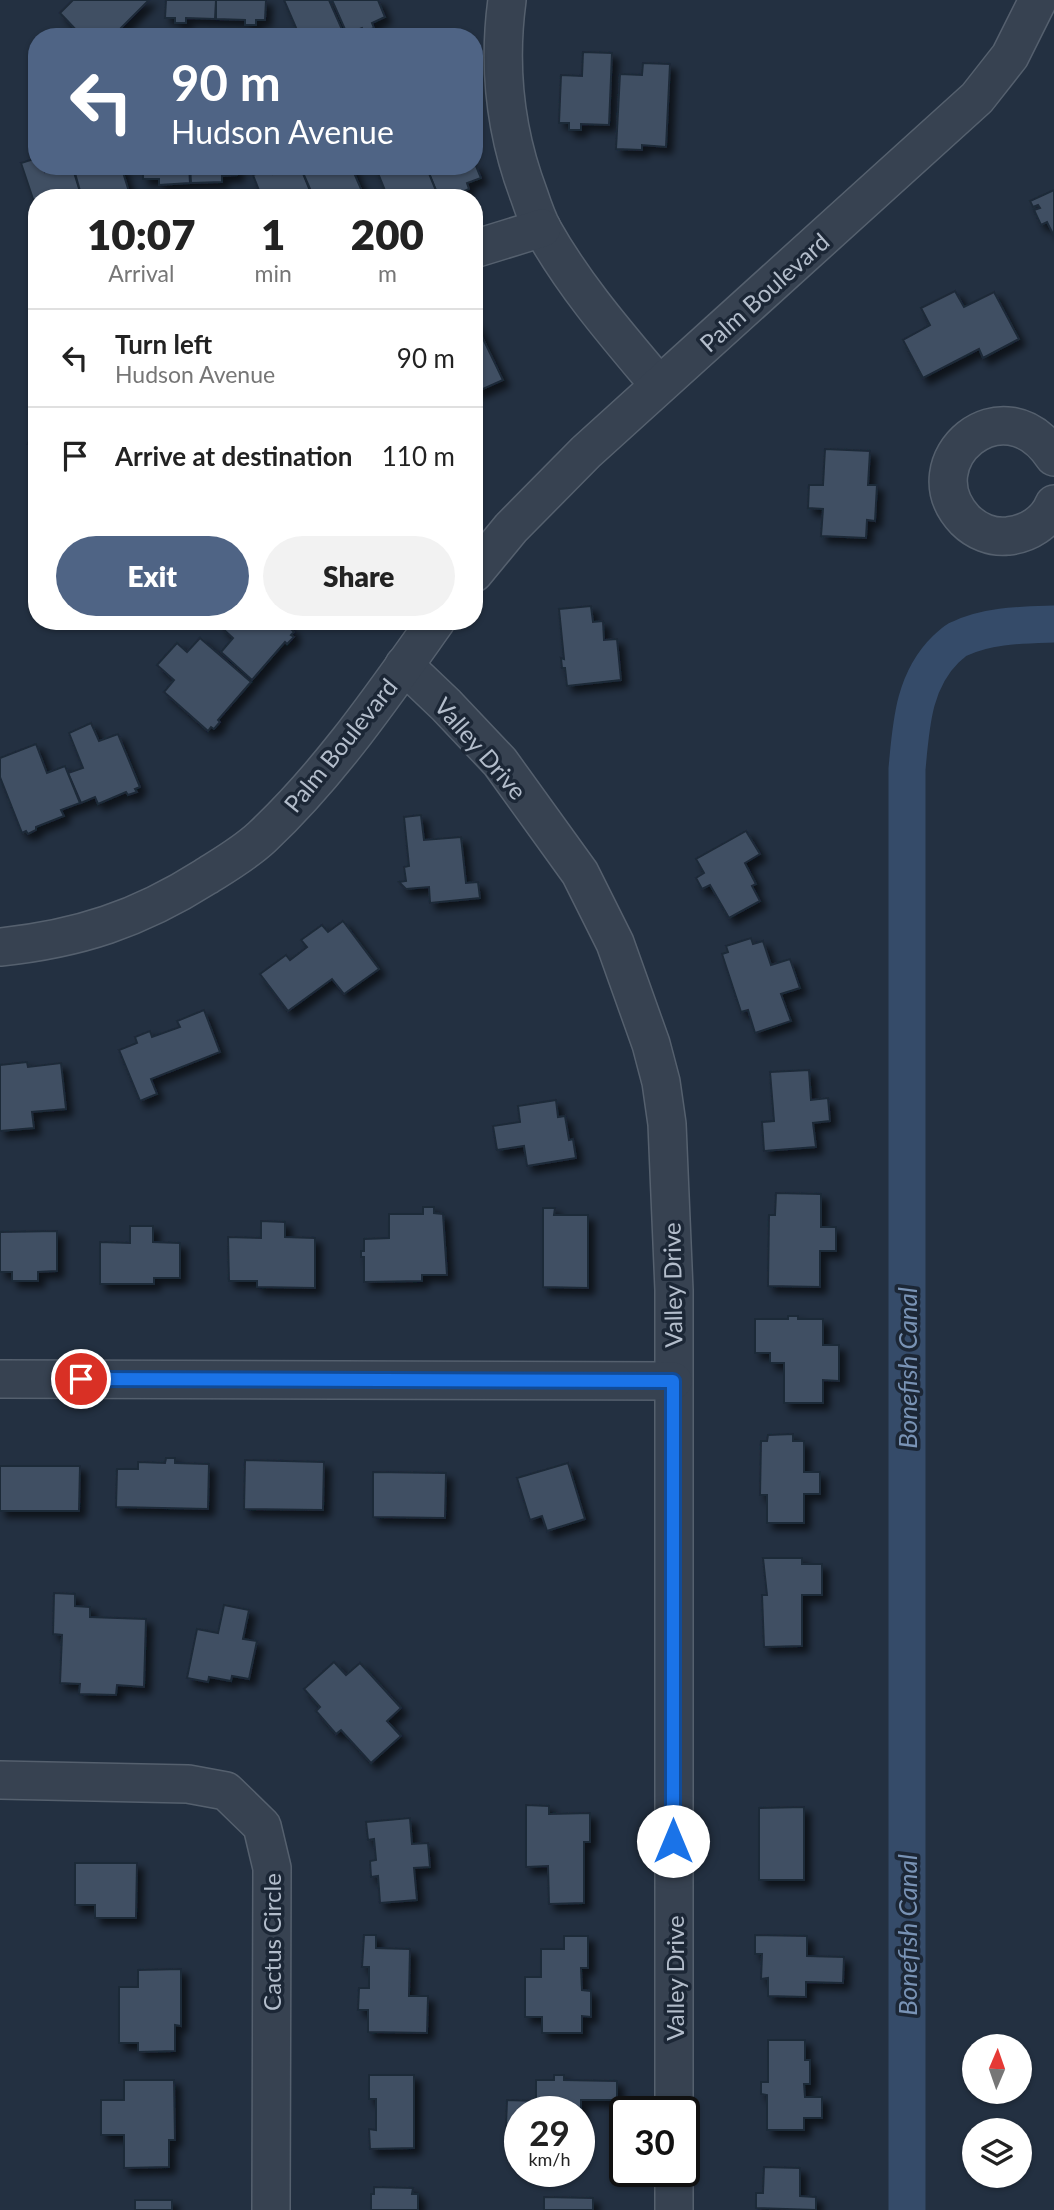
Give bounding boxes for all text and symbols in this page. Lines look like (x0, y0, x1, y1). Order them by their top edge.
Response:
text: 90 m (171, 53, 281, 111)
icon: left (56, 56, 147, 147)
text: Hudson Avenue (171, 112, 394, 151)
text: 10:07 (87, 209, 196, 259)
text: 1 (261, 209, 285, 259)
text: 200 (351, 209, 424, 259)
street label: Palm Boulevard (693, 226, 835, 358)
text: Arrival (108, 259, 174, 287)
text: min (255, 259, 292, 287)
text: m (378, 259, 397, 287)
text: Turn left (115, 328, 212, 360)
icon: left (56, 339, 94, 377)
text: 90 m (397, 342, 455, 374)
text: Hudson Avenue (115, 360, 275, 388)
icon: arrive (56, 437, 94, 475)
text: Arrive at destination (115, 440, 352, 472)
text: 110 m (382, 440, 455, 472)
button: Exit (56, 536, 249, 616)
button: Share (263, 536, 455, 616)
street label: Palm Boulevard (277, 672, 403, 818)
street label: Valley Drive (429, 691, 533, 805)
street label: Valley Drive (656, 1222, 688, 1348)
water label: Bonefish Canal (891, 1287, 923, 1449)
pin (51, 1349, 111, 1409)
icon: arrive (62, 1360, 100, 1398)
position arrow (636, 1804, 710, 1878)
water label: Bonefish Canal (891, 1854, 923, 2016)
street label: Cactus Circle (257, 1873, 286, 2011)
street label: Valley Drive (660, 1915, 689, 2041)
north arrow (962, 2034, 1032, 2104)
map controls (962, 2034, 1032, 2188)
speed limit sign: 30 (609, 2096, 700, 2187)
text: 29 (529, 2111, 570, 2153)
button: layers (962, 2118, 1032, 2188)
text: km/h (528, 2148, 571, 2170)

